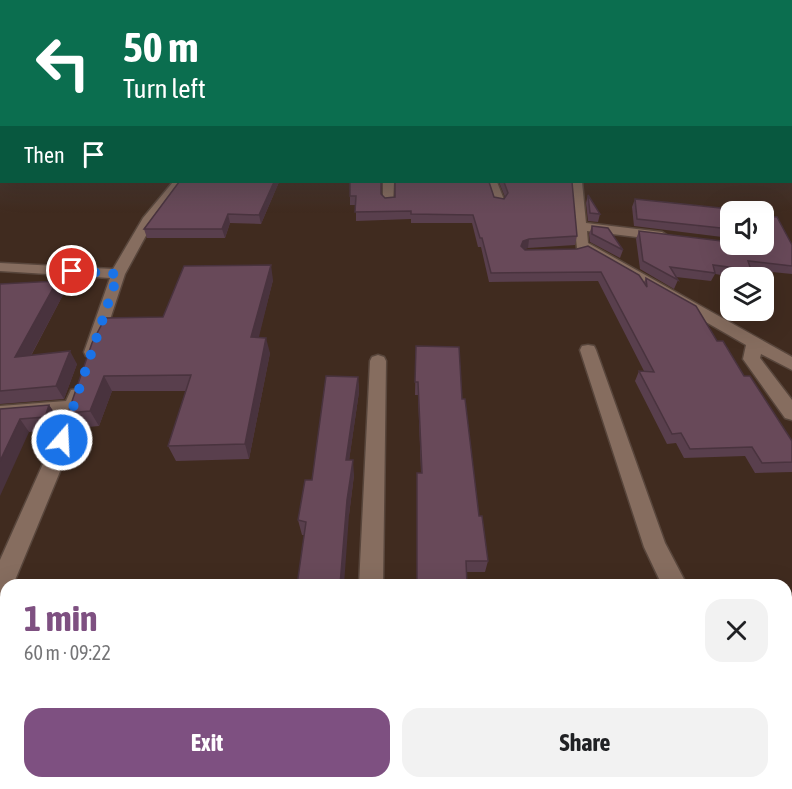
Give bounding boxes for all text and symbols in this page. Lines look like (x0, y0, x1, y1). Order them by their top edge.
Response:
text: 50 m (123, 23, 198, 71)
icon: left (24, 24, 102, 102)
text: Turn left (123, 73, 206, 104)
icon: arrive (77, 138, 110, 171)
text: Then (24, 142, 65, 168)
map controls (720, 201, 774, 321)
button: sound (720, 201, 774, 255)
pin (46, 245, 97, 296)
icon: arrive (55, 254, 88, 287)
button: layers (720, 267, 774, 321)
position arrow (30, 408, 94, 472)
text: 1 min (24, 597, 98, 639)
button: close (705, 599, 768, 662)
text: 60 m · 09:22 (24, 641, 111, 664)
button: Exit (24, 708, 390, 777)
button: Share (402, 708, 768, 777)

